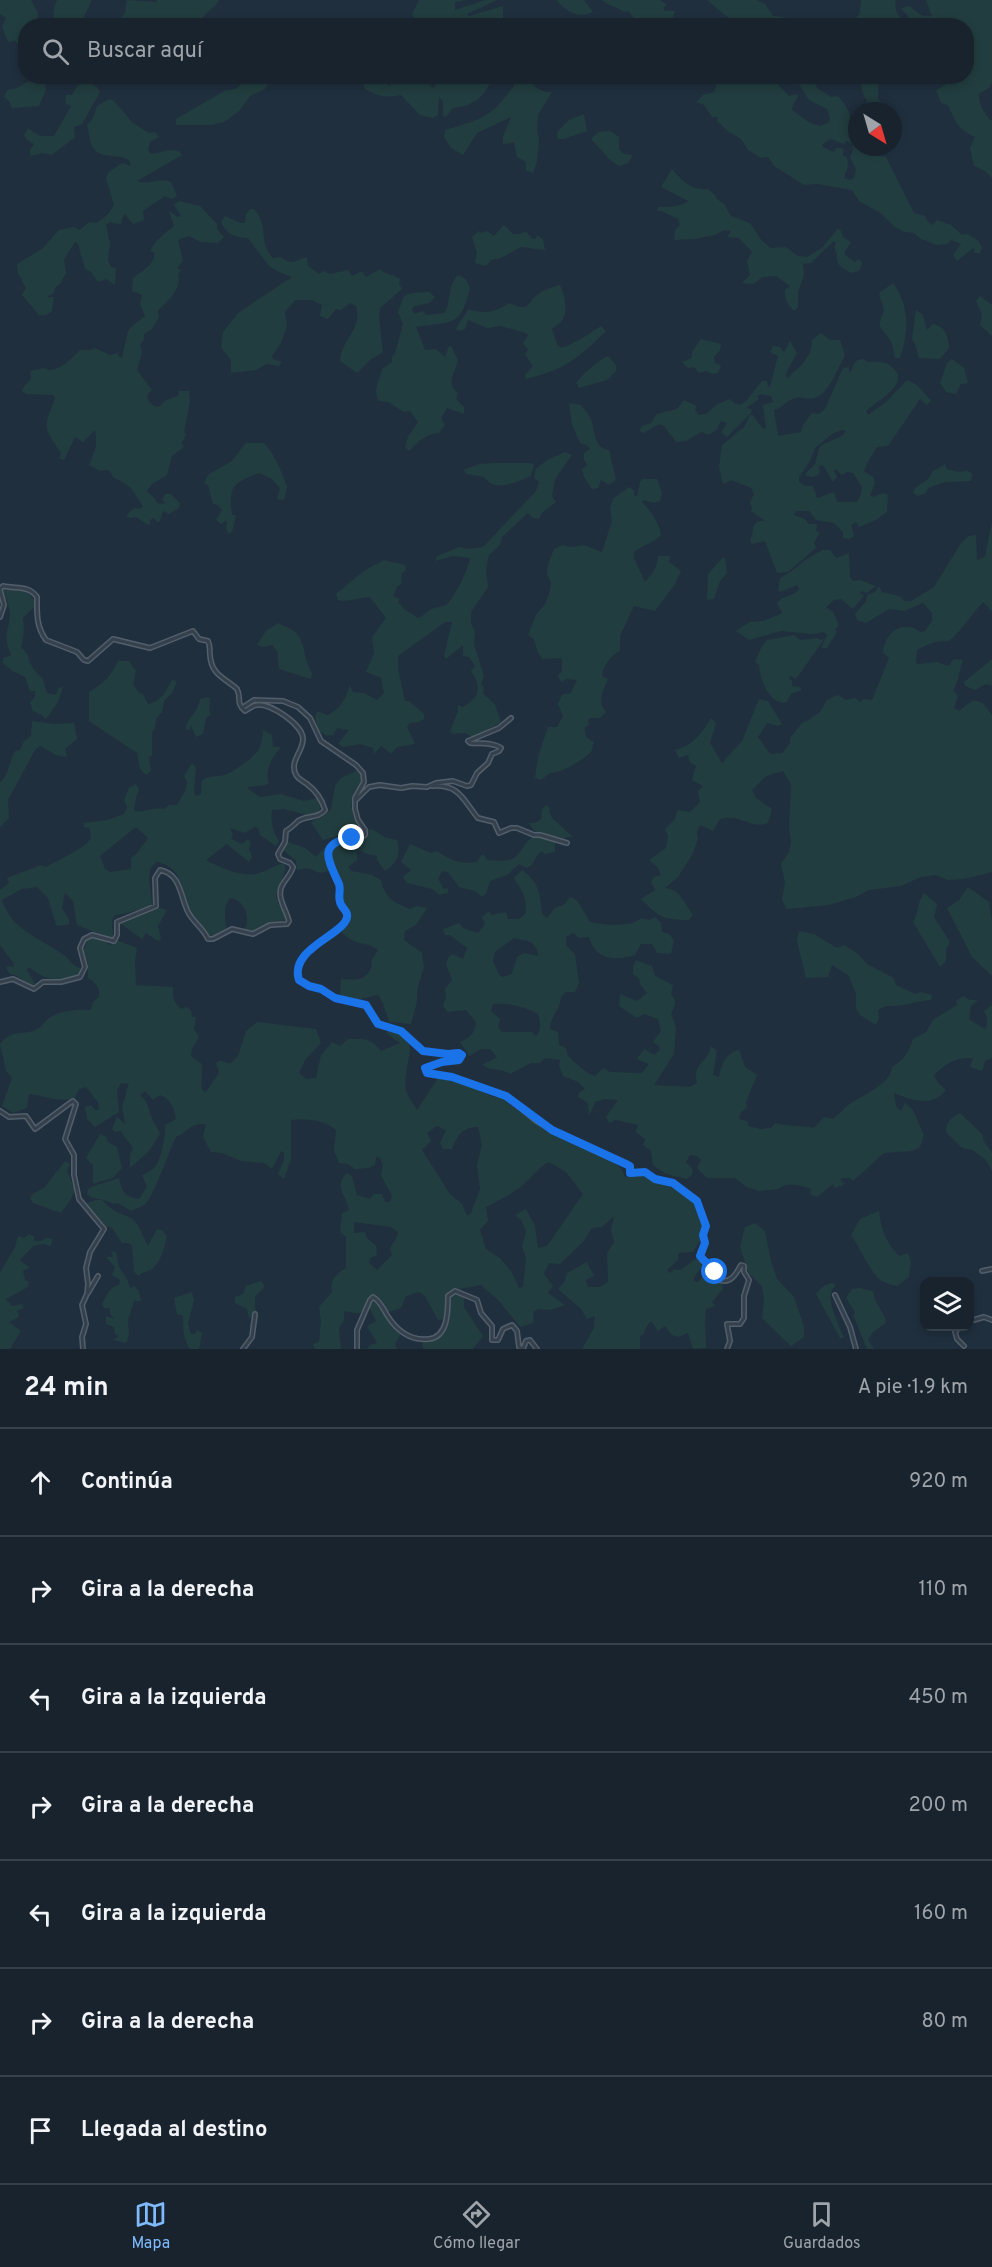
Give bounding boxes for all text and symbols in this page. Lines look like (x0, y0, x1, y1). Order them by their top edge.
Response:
search box (18, 18, 974, 84)
icon: search (39, 35, 72, 68)
text: Buscar aquí (87, 38, 203, 65)
north arrow (848, 102, 902, 156)
route end (338, 824, 364, 850)
route start (701, 1258, 727, 1284)
map controls (920, 1277, 974, 1331)
button: layers (920, 1277, 974, 1331)
text: 24 min (24, 1372, 109, 1405)
text: A pie · 1.9 km (858, 1375, 968, 1401)
icon: ahead (24, 1466, 57, 1499)
text: Continúa (81, 1469, 173, 1496)
text: 920 m (909, 1469, 968, 1495)
icon: right (24, 1574, 57, 1607)
text: Gira a la derecha (81, 1577, 254, 1604)
text: 110 m (919, 1577, 968, 1603)
icon: left (24, 1682, 57, 1715)
text: Gira a la izquierda (81, 1685, 267, 1712)
text: 450 m (909, 1685, 968, 1711)
icon: right (24, 1790, 57, 1823)
text: Gira a la derecha (81, 1793, 254, 1820)
text: 200 m (909, 1793, 968, 1819)
icon: left (24, 1898, 57, 1931)
text: Gira a la izquierda (81, 1901, 267, 1928)
text: 160 m (914, 1901, 968, 1927)
icon: right (24, 2006, 57, 2039)
text: Gira a la derecha (81, 2009, 254, 2036)
text: 80 m (922, 2009, 968, 2035)
icon: arrive (24, 2114, 57, 2147)
text: Llegada al destino (81, 2117, 267, 2144)
tab: Mapa (131, 2198, 170, 2254)
tab: Cómo llegar (433, 2198, 520, 2254)
tab: Guardados (783, 2198, 861, 2254)

